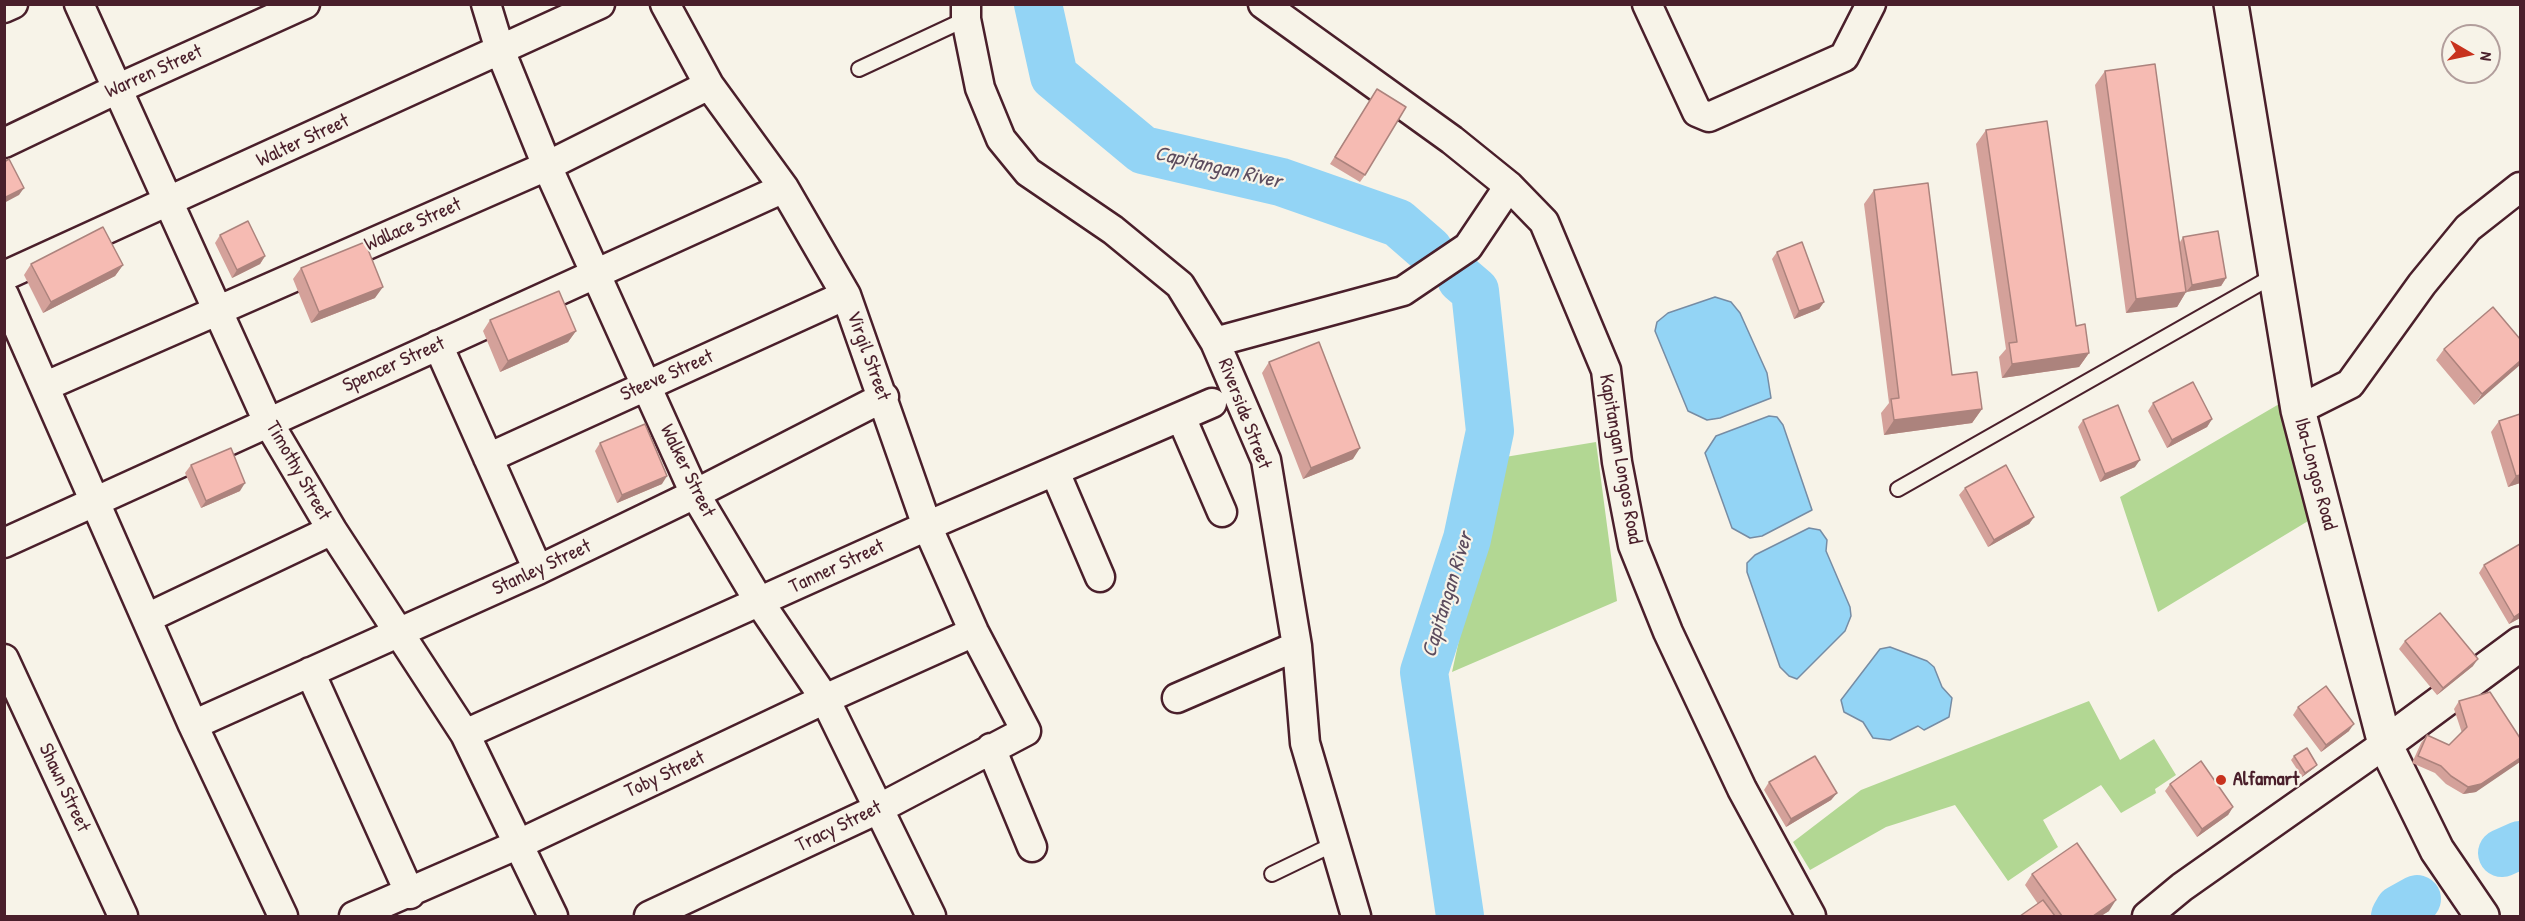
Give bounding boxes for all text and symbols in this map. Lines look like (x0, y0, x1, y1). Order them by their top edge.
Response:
north arrow (2441, 24, 2501, 84)
street label: Warren Street (102, 40, 206, 104)
text: N (2475, 51, 2498, 62)
street label: Walter Street (253, 109, 353, 173)
water label: Capitangan River (1152, 141, 1284, 195)
street label: Wallace Street (361, 193, 465, 257)
street label: Virgil Street (841, 308, 895, 404)
street label: Spencer Street (339, 332, 449, 398)
street label: Steeve Street (617, 345, 717, 407)
street label: Riverside Street (1212, 355, 1276, 473)
street label: Kapitangan Longos Road (1593, 372, 1647, 546)
street label: Iba-Longos Road (2288, 415, 2342, 533)
street label: Timothy Street (260, 417, 336, 525)
street label: Walker Street (654, 421, 720, 521)
water label: Capitangan River (1417, 529, 1479, 661)
street label: Stanley Street (489, 535, 595, 601)
street label: Tanner Street (786, 535, 888, 599)
street label: Shawn Street (33, 740, 95, 836)
street label: Toby Street (621, 746, 709, 804)
place label: Alfamart (2233, 768, 2299, 792)
marker: Alfamart (2214, 773, 2228, 787)
street label: Tracy Street (792, 796, 886, 858)

